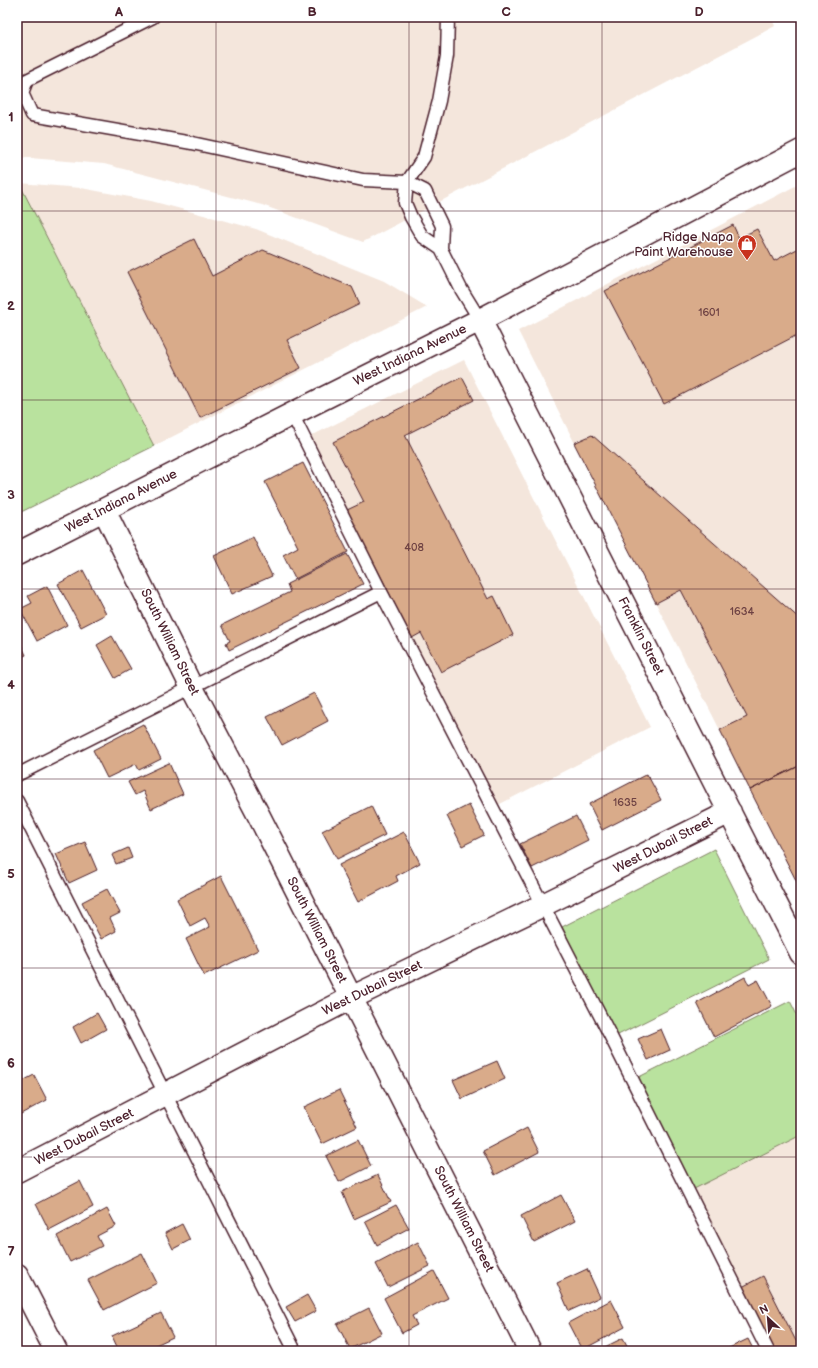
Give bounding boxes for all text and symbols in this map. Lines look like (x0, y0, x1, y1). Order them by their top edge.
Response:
text: A (114, 4, 123, 20)
text: B (307, 4, 317, 20)
text: C (501, 4, 511, 20)
text: D (694, 4, 704, 20)
text: 1 (8, 109, 14, 125)
place label: Ridge Napa Paint Warehouse (634, 229, 733, 260)
shop icon: Ridge Napa Paint Warehouse (736, 233, 758, 261)
text: 2 (7, 298, 15, 314)
house number: 1601 (698, 306, 720, 319)
street label: West Indiana Avenue (351, 321, 469, 389)
street label: West Indiana Avenue (62, 466, 180, 536)
text: 3 (7, 487, 15, 503)
house number: 408 (404, 541, 424, 554)
street label: South William Street (137, 586, 203, 698)
street label: Franklin Street (614, 594, 668, 678)
house number: 1634 (730, 605, 755, 618)
text: 4 (7, 677, 15, 693)
house number: 1635 (613, 796, 637, 809)
street label: West Dubail Street (611, 813, 715, 877)
text: 5 (7, 866, 15, 882)
street label: South William Street (283, 874, 351, 986)
street label: West Dubail Street (319, 957, 425, 1019)
text: 6 (7, 1055, 15, 1071)
street label: West Dubail Street (32, 1105, 136, 1169)
street label: South William Street (430, 1163, 498, 1275)
text: 7 (7, 1244, 15, 1260)
north arrow (748, 1298, 788, 1338)
text: N (757, 1302, 770, 1317)

